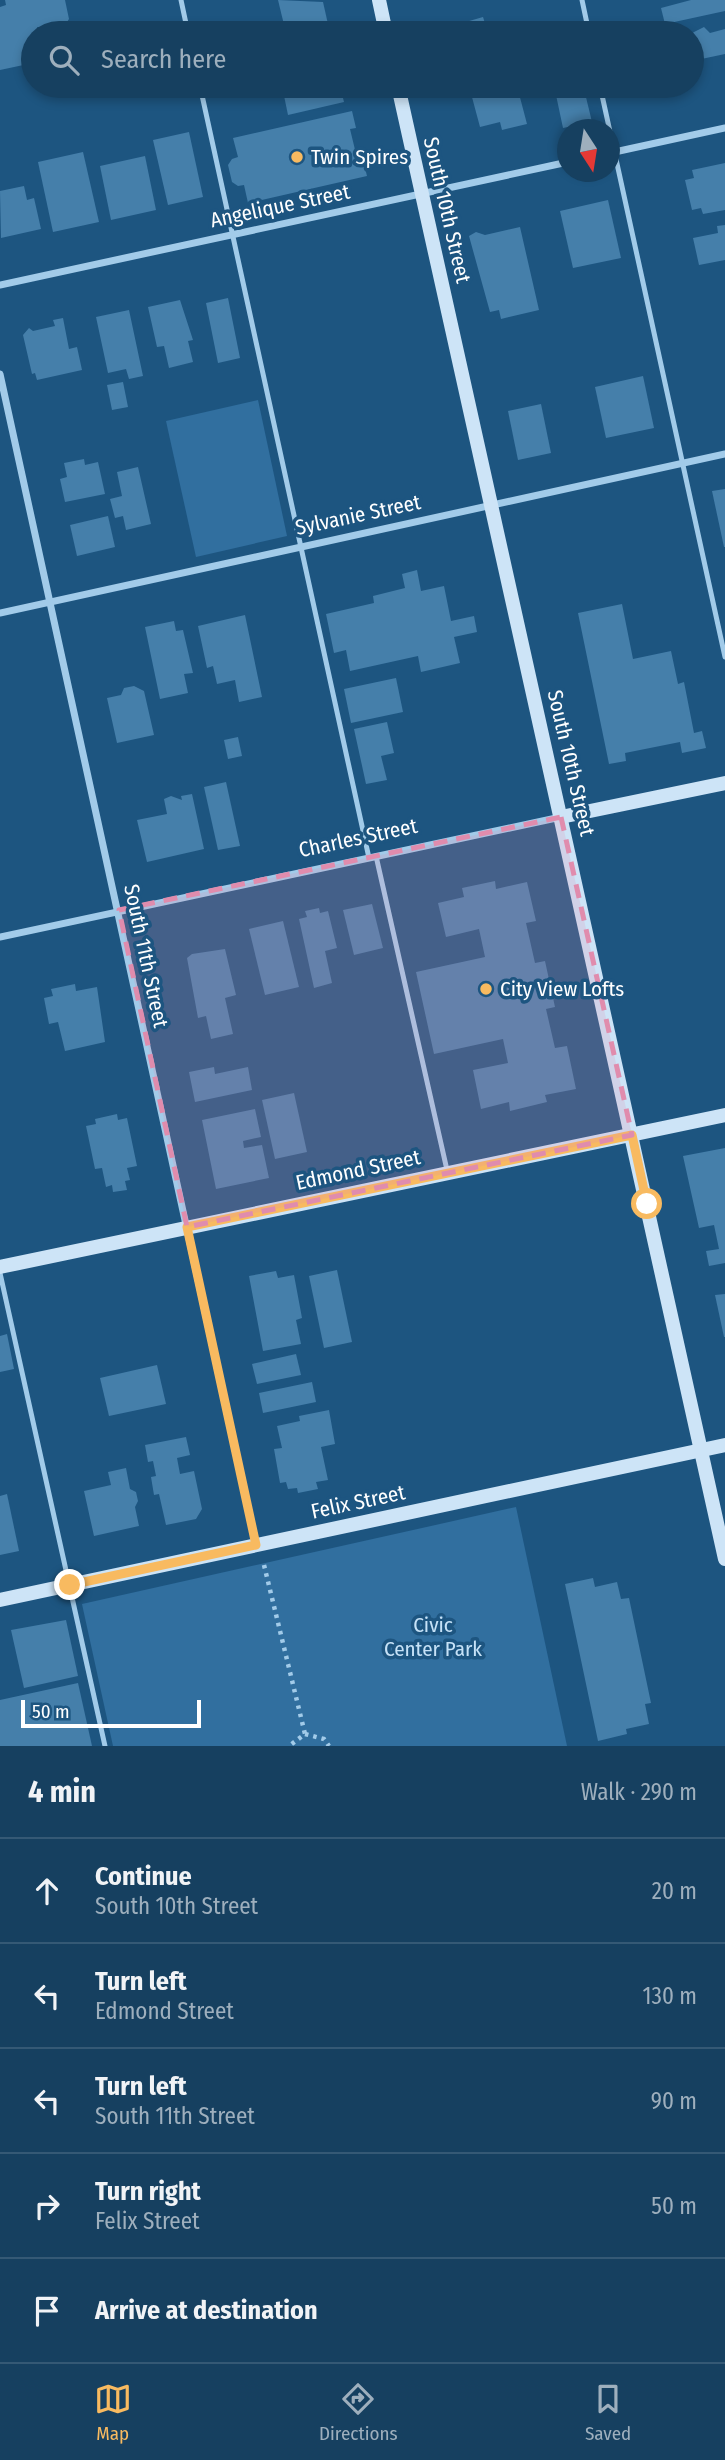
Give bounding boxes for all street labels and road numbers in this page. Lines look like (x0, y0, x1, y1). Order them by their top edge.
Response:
street label: South 10th Street (418, 135, 476, 286)
street label: Angelique Street (208, 178, 352, 233)
street label: Sylvanie Street (293, 489, 423, 541)
street label: South 10th Street (542, 688, 600, 839)
street label: Charles Street (296, 813, 420, 863)
street label: South 11th Street (118, 882, 174, 1030)
street label: Edmond Street (293, 1144, 423, 1196)
street label: Felix Street (309, 1479, 408, 1525)

